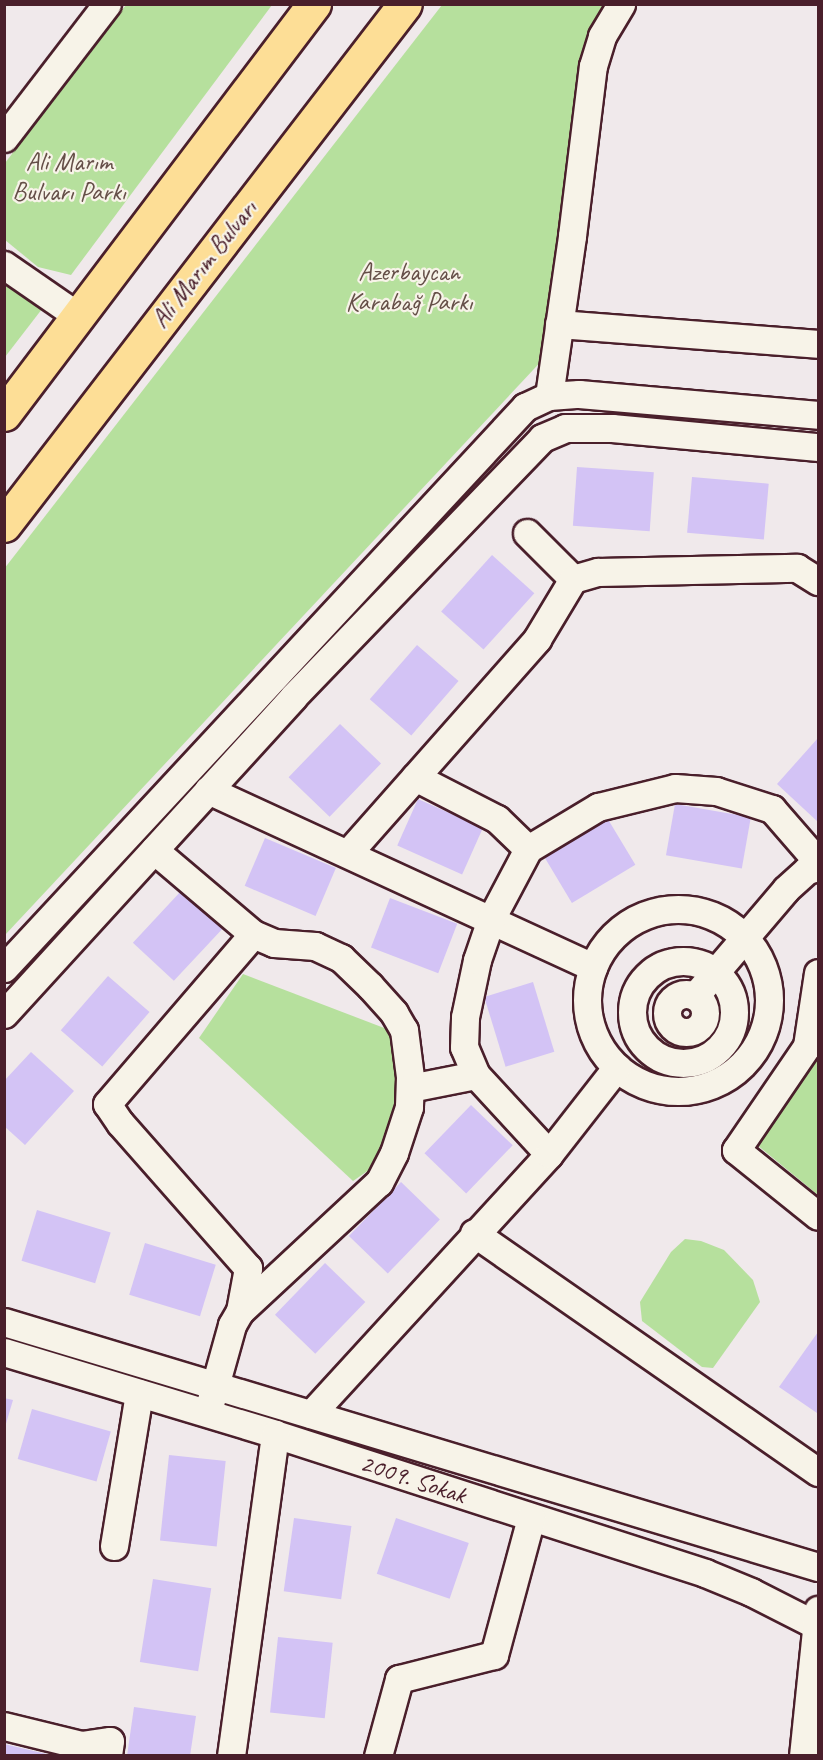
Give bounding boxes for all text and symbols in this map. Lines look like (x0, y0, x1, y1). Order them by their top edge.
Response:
park label: Ali Marım Bulvarı Parkı (12, 146, 126, 207)
street label: Ali Marım Bulvarı (144, 193, 264, 335)
park label: Azerbaycan Karabağ Parkı (346, 256, 472, 318)
street label: 2009. Sokak (356, 1447, 470, 1511)

